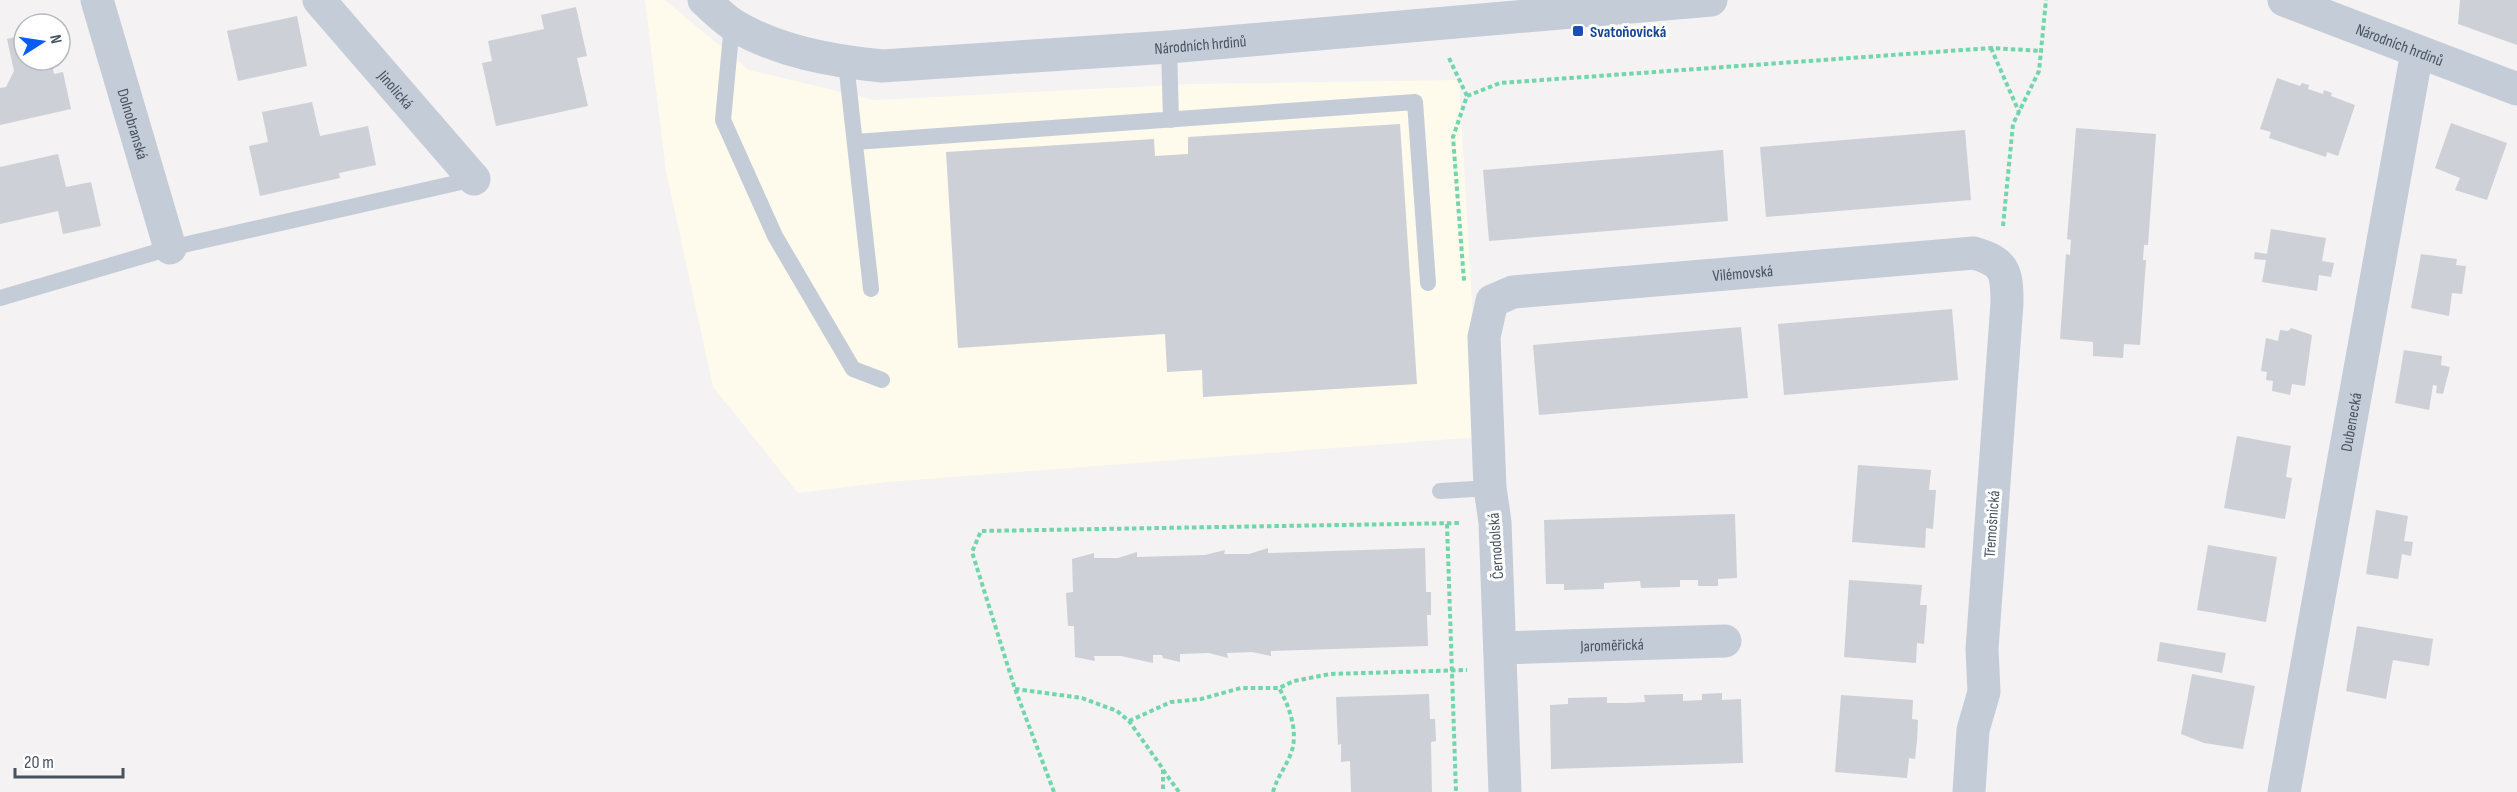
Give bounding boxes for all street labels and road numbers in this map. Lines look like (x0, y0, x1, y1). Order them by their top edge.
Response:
street label: Národních hrdinů (2353, 20, 2446, 71)
street label: Národních hrdinů (1154, 32, 1247, 59)
street label: Jinolická (373, 66, 417, 113)
street label: Dolnobranská (113, 86, 151, 162)
street label: Vilémovská (1712, 262, 1774, 286)
street label: Dubenecká (2337, 391, 2367, 453)
street label: Třemošnická (1981, 490, 2004, 558)
street label: Černodolská (1485, 512, 1508, 580)
street label: Jaroměřická (1579, 636, 1644, 657)

